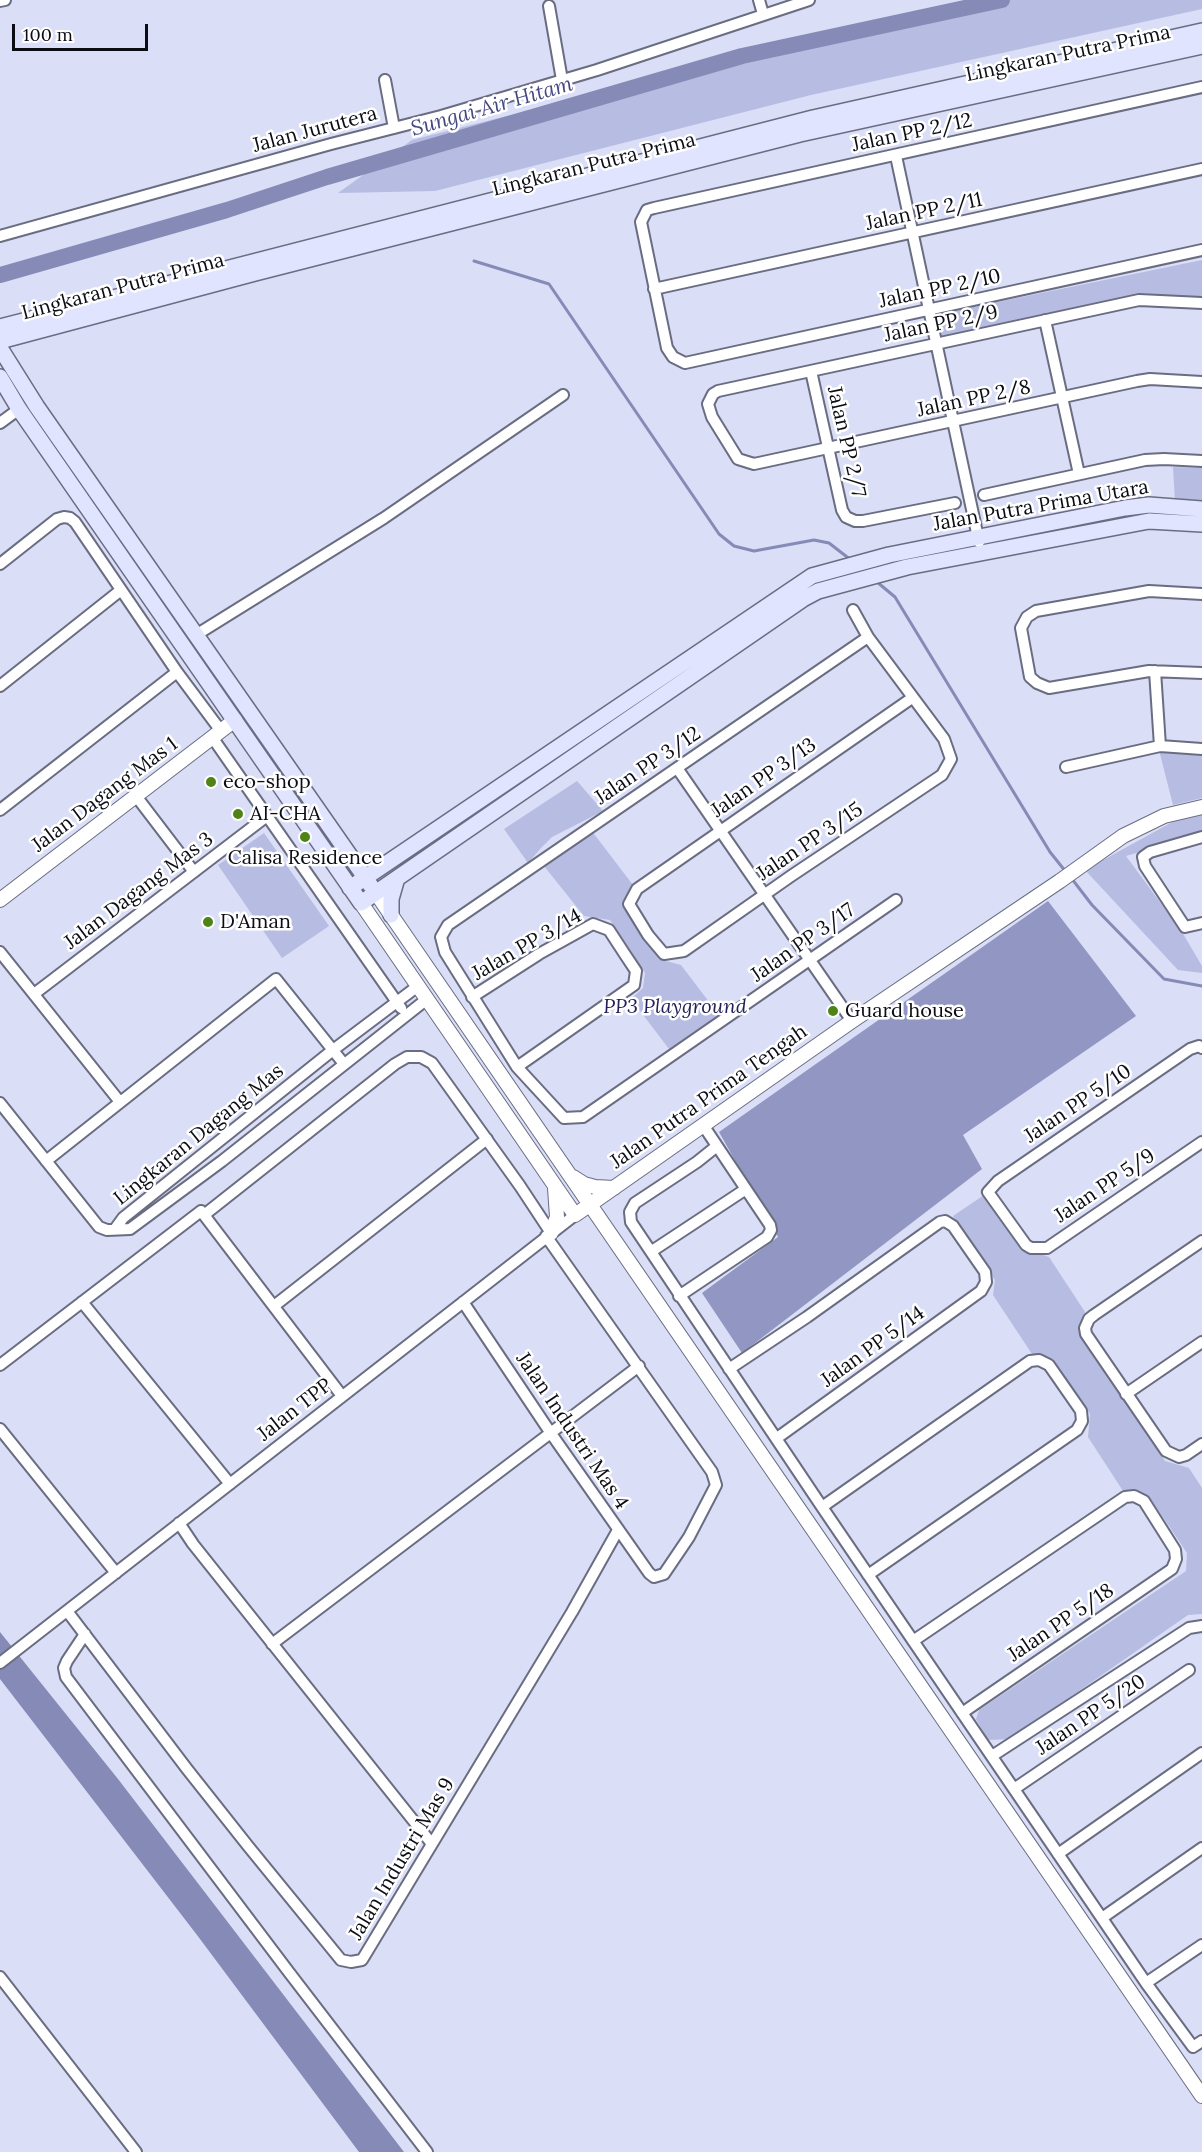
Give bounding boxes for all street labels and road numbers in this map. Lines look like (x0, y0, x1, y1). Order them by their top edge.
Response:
street label: Lingkaran Putra Prima (963, 21, 1173, 87)
street label: Jalan Jurutera (250, 102, 380, 158)
street label: Jalan PP 2/12 (850, 109, 974, 157)
street label: Lingkaran Putra Prima (490, 128, 698, 202)
street label: Jalan PP 2/11 (863, 188, 985, 236)
street label: Lingkaran Putra Prima (19, 248, 227, 326)
street label: Jalan PP 2/10 (877, 264, 1003, 314)
street label: Jalan PP 2/9 (882, 300, 1000, 348)
street label: Jalan PP 2/8 (915, 375, 1033, 423)
street label: Jalan PP 2/7 (822, 384, 870, 500)
street label: Jalan Putra Prima Utara (931, 475, 1151, 537)
street label: Jalan PP 3/12 (591, 722, 705, 810)
street label: Jalan Dagang Mas 1 (27, 732, 183, 858)
street label: Jalan PP 3/13 (707, 733, 821, 823)
street label: Jalan PP 3/15 (753, 798, 867, 886)
street label: Jalan Dagang Mas 3 (60, 827, 218, 955)
street label: Jalan PP 3/17 (747, 899, 859, 987)
street label: Jalan PP 3/14 (468, 904, 586, 986)
street label: Jalan Putra Prima Tengah (606, 1020, 812, 1174)
street label: Lingkaran Dagang Mas (109, 1059, 289, 1211)
street label: Jalan PP 5/10 (1020, 1059, 1136, 1149)
street label: Jalan PP 5/9 (1050, 1144, 1160, 1228)
street label: Jalan PP 5/14 (817, 1301, 929, 1393)
street label: Jalan Industri Mas 4 (511, 1348, 633, 1514)
street label: Jalan TPP (253, 1374, 337, 1446)
street label: Jalan PP 5/18 (1004, 1579, 1118, 1667)
street label: Jalan PP 5/20 (1032, 1670, 1150, 1760)
street label: Jalan Industri Mas 9 (344, 1774, 460, 1944)

